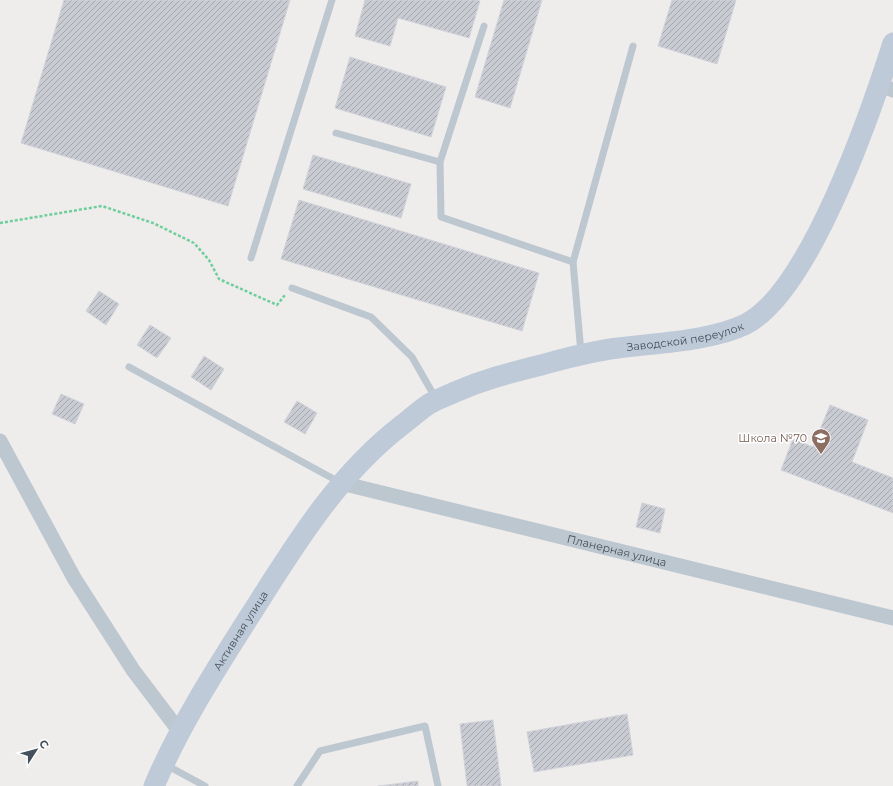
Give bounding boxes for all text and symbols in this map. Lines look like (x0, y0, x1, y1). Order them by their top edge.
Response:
street label: Заводской переулок (626, 319, 746, 354)
school or university icon: Школа №70 (810, 427, 832, 455)
place label: Школа №70 (738, 431, 807, 445)
street label: Планерная улица (566, 532, 668, 569)
street label: Активная улица (210, 588, 271, 673)
north arrow (16, 730, 56, 770)
text: С (36, 737, 52, 751)

